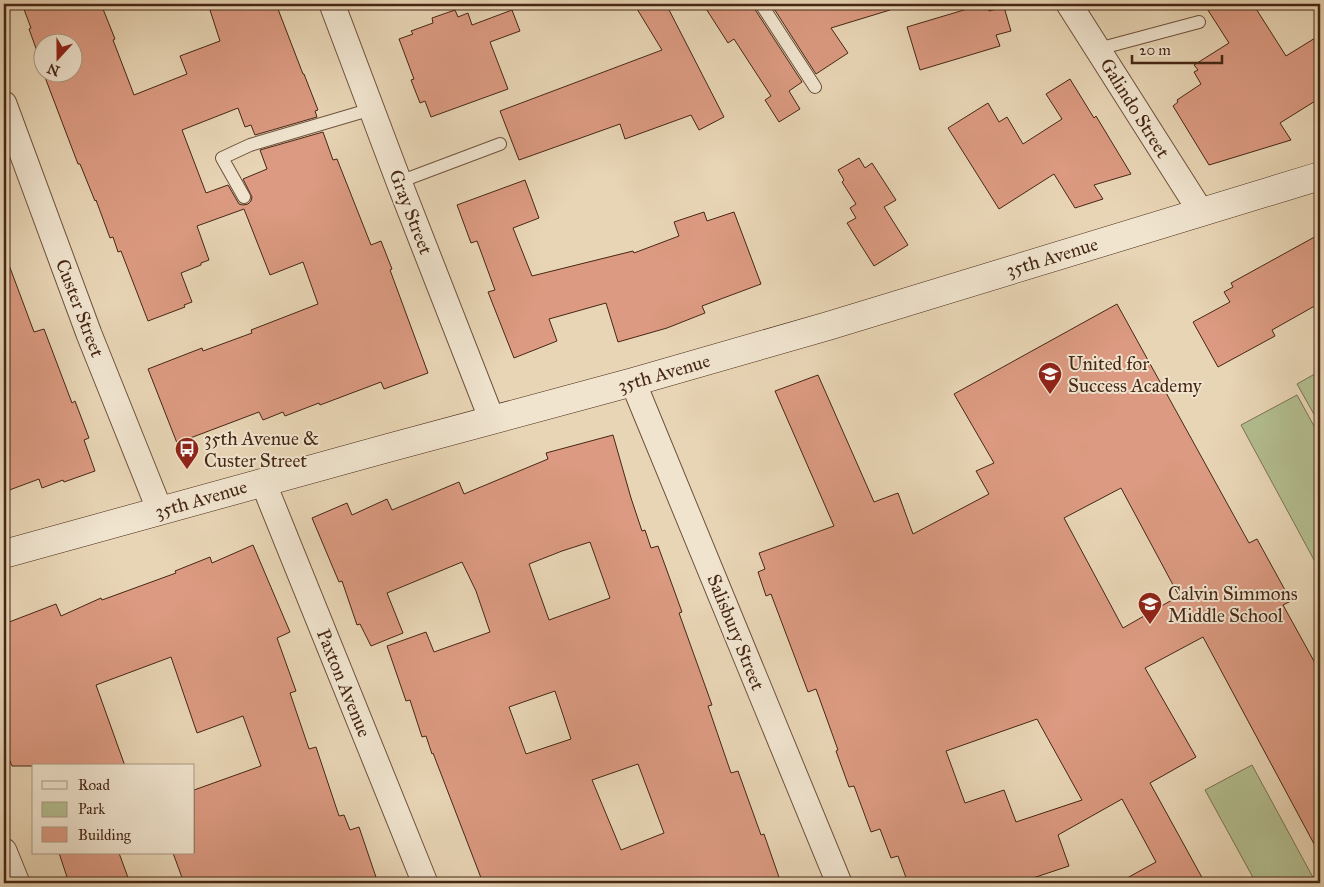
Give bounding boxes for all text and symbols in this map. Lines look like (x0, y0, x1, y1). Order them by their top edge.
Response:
north arrow (32, 32, 82, 82)
scale bar (1132, 32, 1222, 64)
text: 20 m (1139, 41, 1171, 59)
street label: Galindo Street (1095, 54, 1175, 162)
text: N (45, 60, 62, 80)
street label: Gray Street (384, 166, 438, 258)
street label: 35th Avenue (1003, 232, 1101, 282)
street label: Custer Street (51, 256, 109, 360)
street label: 35th Avenue (615, 349, 713, 397)
place label: United for Success Academy (1068, 352, 1203, 397)
school or university icon: United for Success Academy (1037, 361, 1063, 395)
place label: 35th Avenue & Custer Street (204, 427, 319, 472)
bus stop icon: 35th Avenue & Custer Street (174, 436, 200, 470)
street label: 35th Avenue (152, 475, 250, 523)
street label: Salisbury Street (702, 571, 770, 694)
place label: Calvin Simmons Middle School (1168, 582, 1298, 627)
school or university icon: Calvin Simmons Middle School (1137, 591, 1163, 625)
street label: Paxton Avenue (312, 625, 376, 741)
legend (32, 764, 195, 854)
text: Road (78, 776, 110, 794)
text: Park (78, 800, 105, 818)
text: Building (78, 826, 132, 844)

